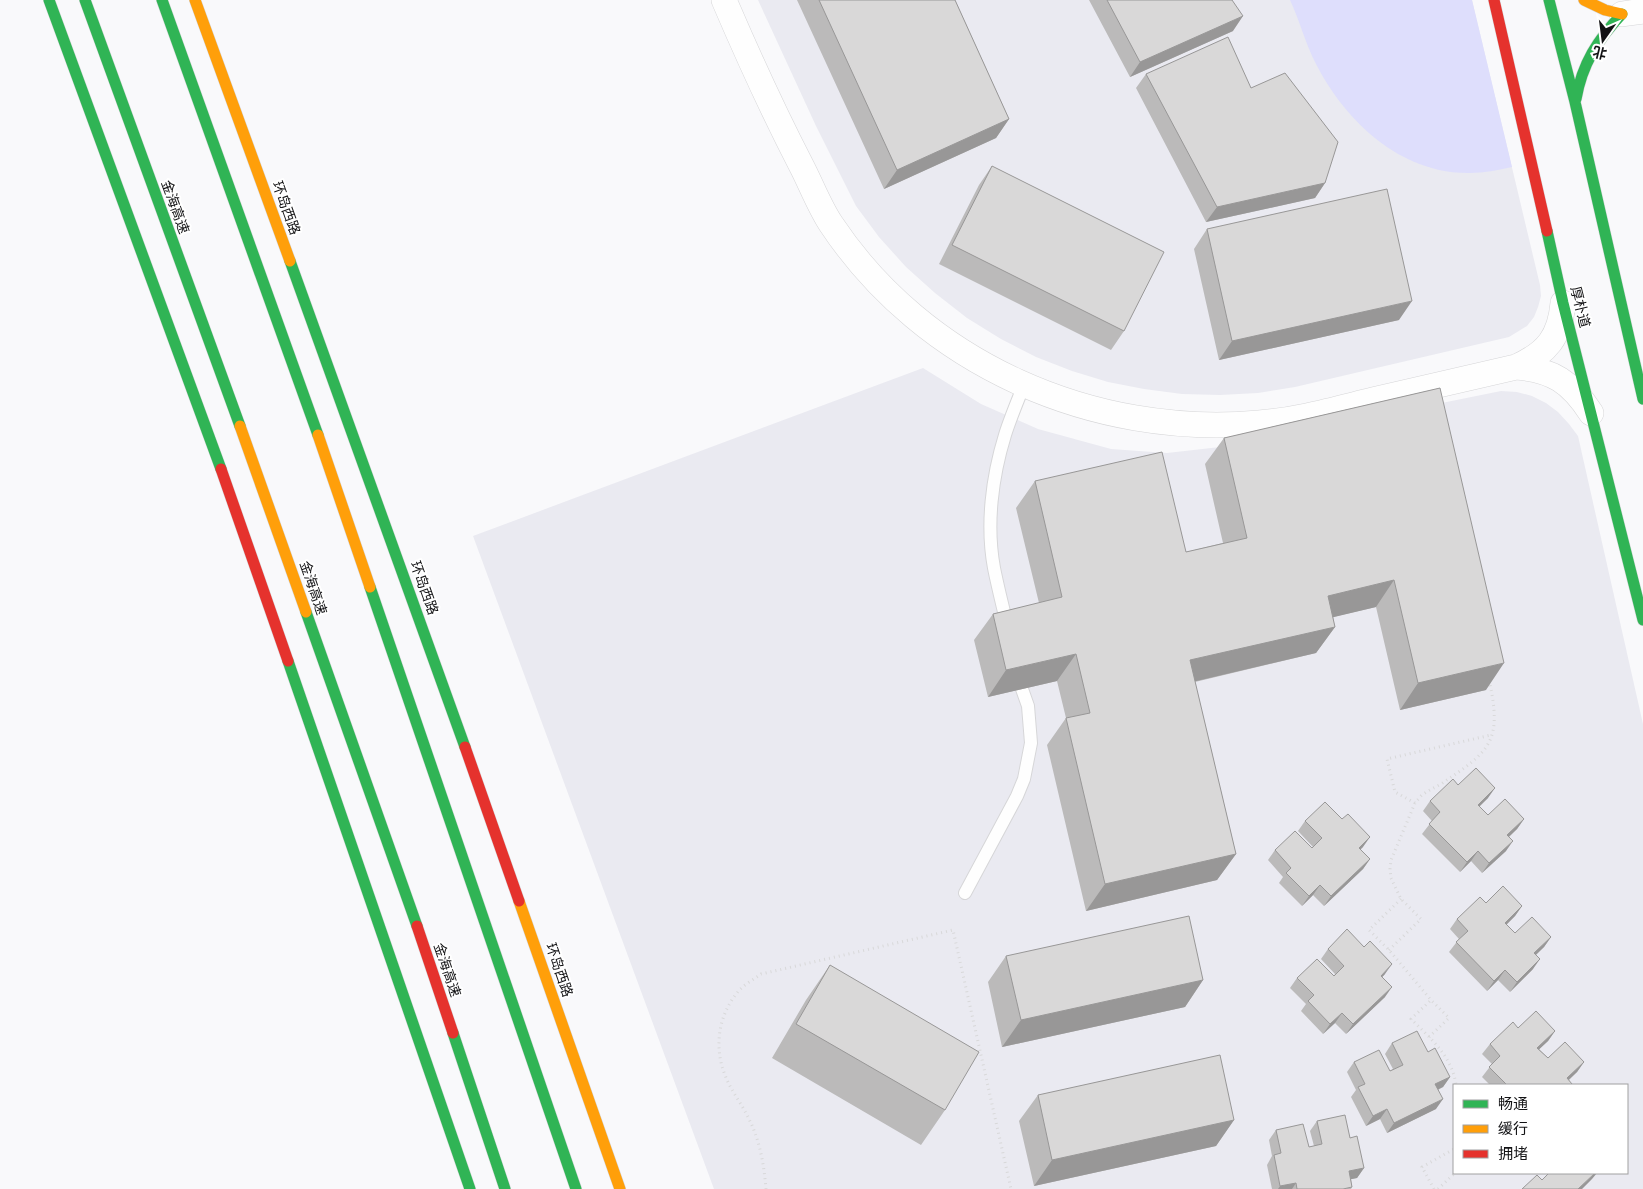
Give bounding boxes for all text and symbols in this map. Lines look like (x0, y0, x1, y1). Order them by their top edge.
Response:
north arrow (1578, 15, 1628, 65)
text: 北 (1591, 42, 1609, 62)
street label: 金海高速 (157, 178, 193, 236)
street label: 环岛西路 (268, 179, 304, 237)
street label: 厚朴道 (1567, 285, 1593, 329)
street label: 金海高速 (296, 559, 330, 617)
street label: 环岛西路 (406, 559, 442, 617)
street label: 金海高速 (430, 941, 464, 999)
street label: 环岛西路 (542, 941, 576, 999)
legend (1453, 1084, 1628, 1174)
text: 畅通 (1498, 1095, 1528, 1114)
text: 缓行 (1498, 1120, 1528, 1139)
text: 拥堵 (1498, 1145, 1528, 1164)

